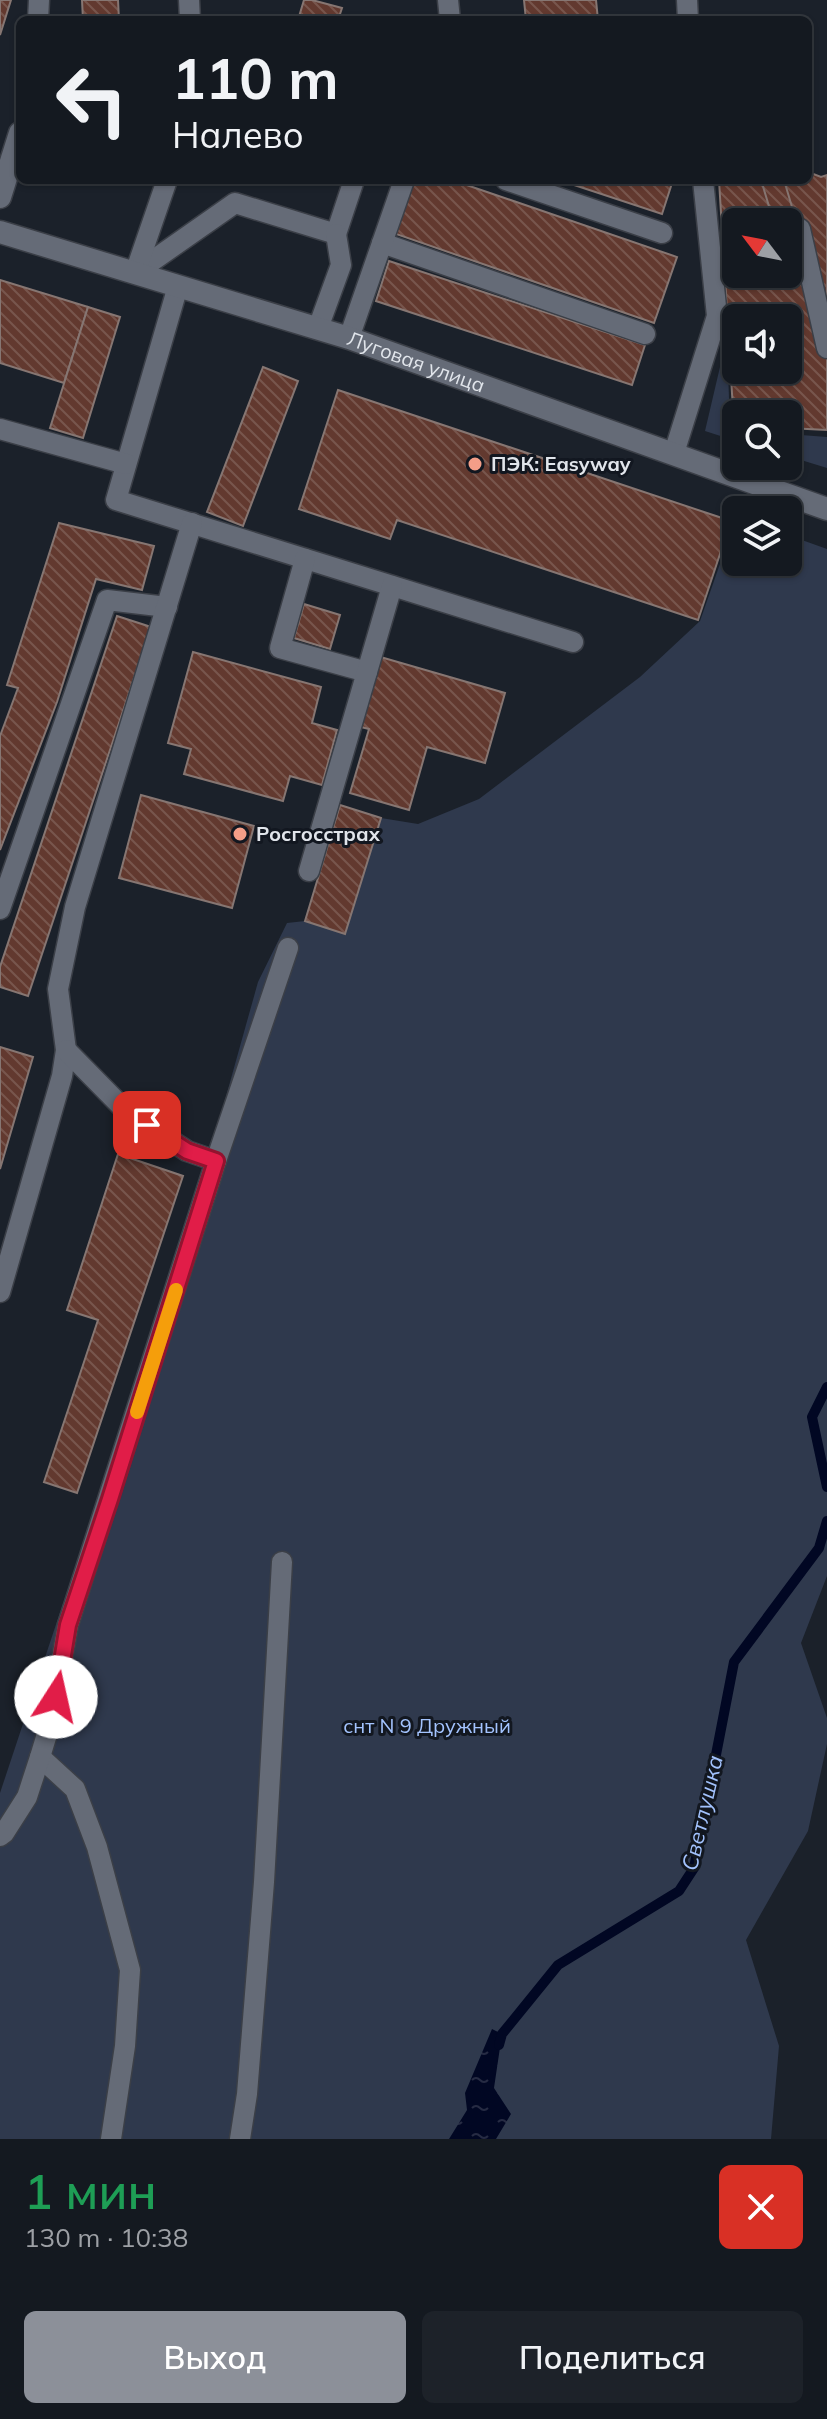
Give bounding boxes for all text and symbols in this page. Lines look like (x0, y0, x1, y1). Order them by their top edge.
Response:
text: 110 m (172, 43, 339, 113)
icon: left (40, 48, 144, 152)
text: Налево (172, 112, 304, 157)
north arrow (722, 208, 802, 288)
map controls (722, 208, 802, 576)
button: sound (722, 304, 802, 384)
street label: Луговая улица (344, 325, 489, 398)
button: search (722, 400, 802, 480)
place label: ПЭК: Easyway (491, 451, 631, 476)
marker: ПЭК: Easyway (466, 455, 484, 473)
button: layers (722, 496, 802, 576)
place label: Росгосстрах (256, 821, 381, 846)
marker: Росгосстрах (231, 825, 249, 843)
pin (113, 1091, 181, 1159)
icon: arrive (125, 1103, 169, 1147)
position arrow (14, 1655, 98, 1739)
park label: снт N 9 Дружный (343, 1713, 511, 1738)
water label: Светлушка (675, 1753, 729, 1873)
text: 1 мин (24, 2161, 157, 2221)
button: close (719, 2165, 803, 2249)
text: 130 m · 10:38 (24, 2221, 188, 2254)
button: Выход (24, 2311, 406, 2403)
button: Поделиться (422, 2311, 803, 2403)

